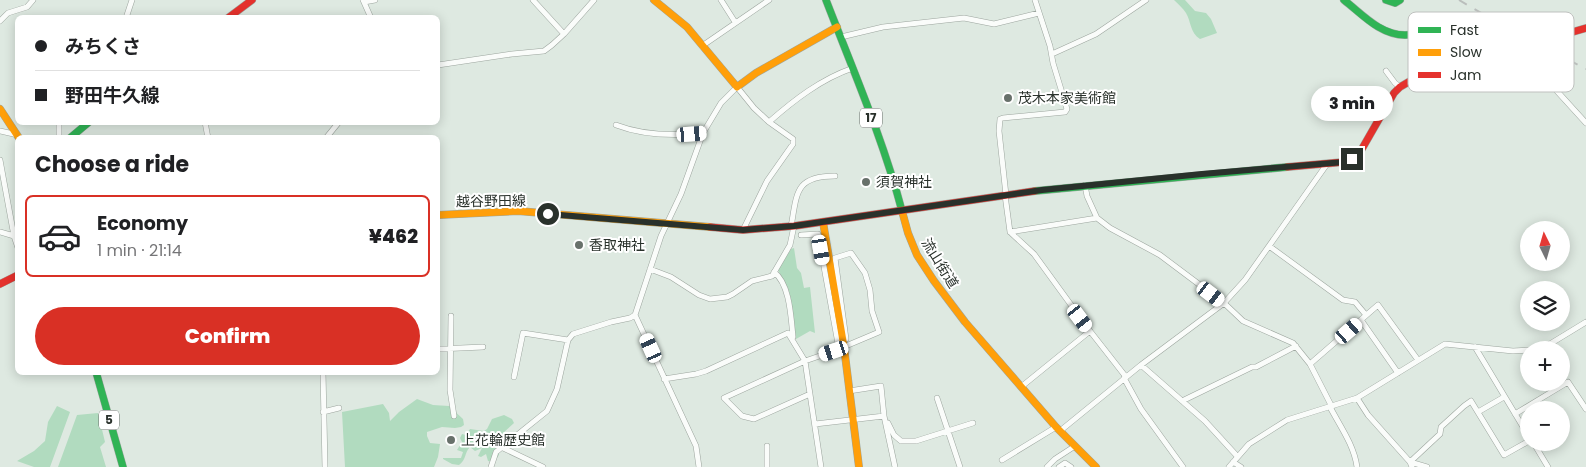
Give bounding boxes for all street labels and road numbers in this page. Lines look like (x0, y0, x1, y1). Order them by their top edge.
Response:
road number: 17 (860, 109, 882, 128)
street label: 越谷野田線 (456, 190, 526, 212)
street label: 流山街道 (917, 234, 963, 292)
road number: 5 (99, 410, 119, 430)

